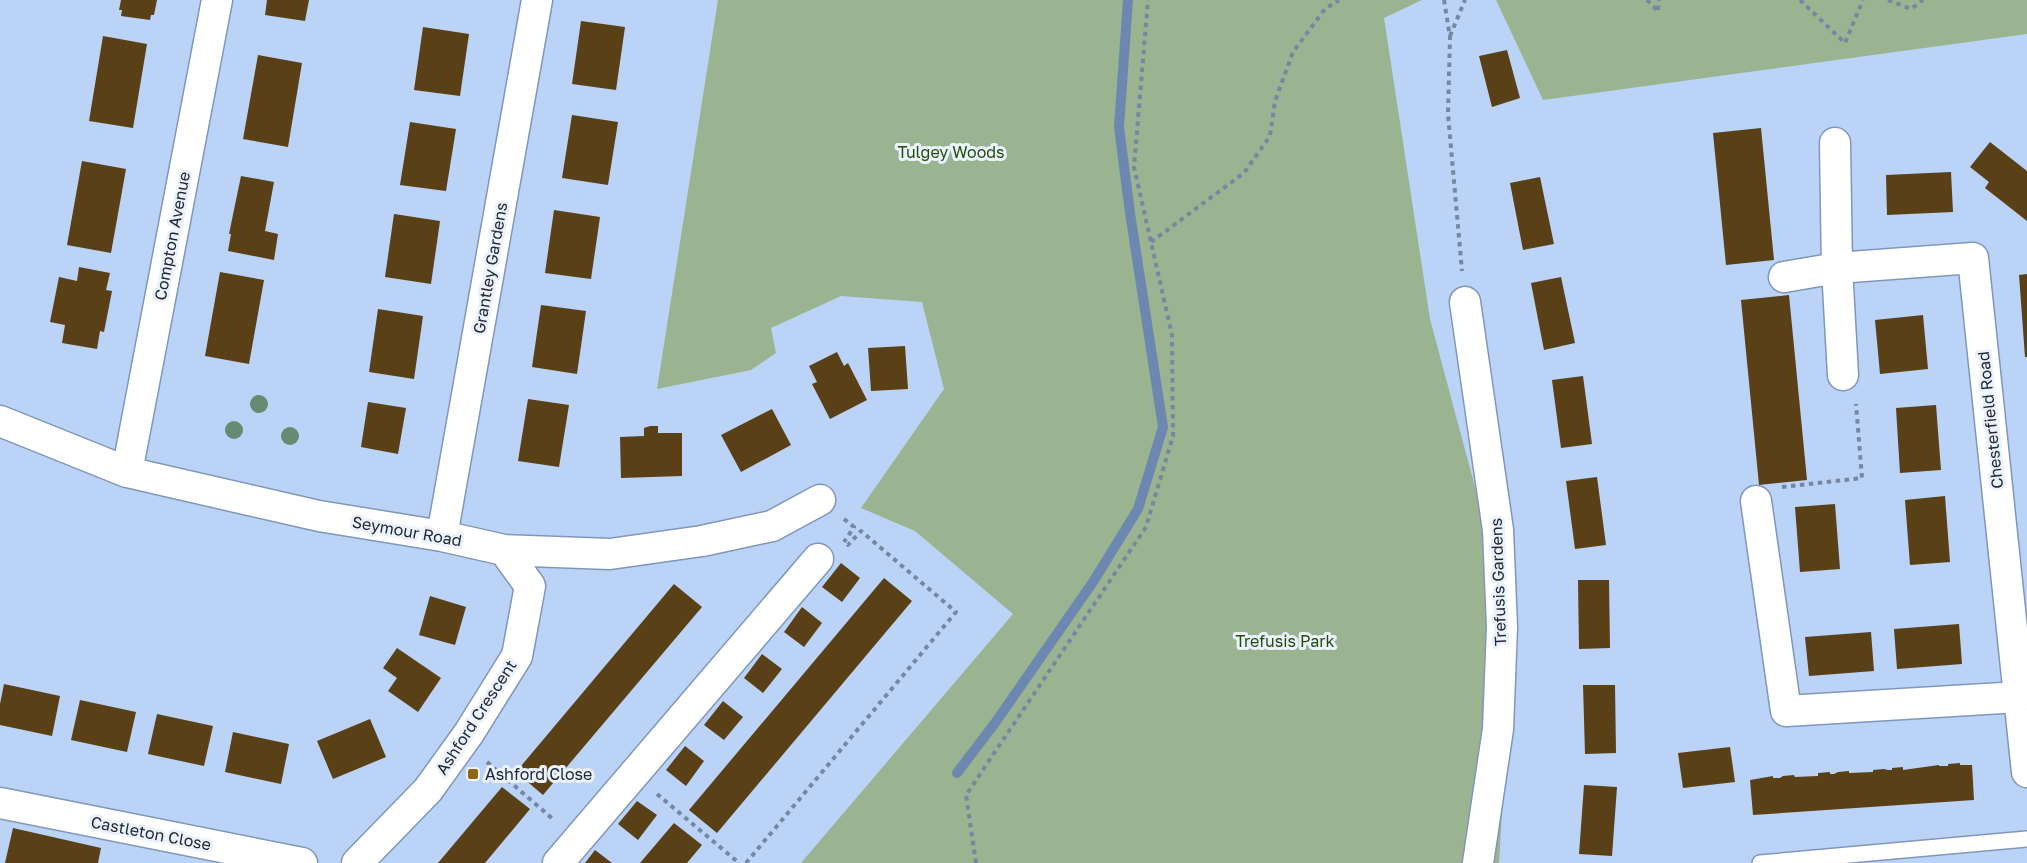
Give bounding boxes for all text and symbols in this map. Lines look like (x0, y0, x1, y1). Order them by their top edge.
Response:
park label: Tulgey Woods (897, 142, 1005, 162)
street label: Compton Avenue (150, 170, 194, 302)
street label: Grantley Gardens (469, 201, 511, 335)
street label: Chesterfield Road (1973, 350, 2007, 490)
street label: Seymour Road (351, 512, 463, 550)
street label: Trefusis Gardens (1486, 518, 1510, 646)
park label: Trefusis Park (1235, 631, 1335, 651)
street label: Ashford Crescent (431, 656, 521, 778)
place label: Ashford Close (485, 764, 592, 784)
marker: Ashford Close (466, 767, 480, 781)
street label: Castleton Close (89, 812, 213, 854)

